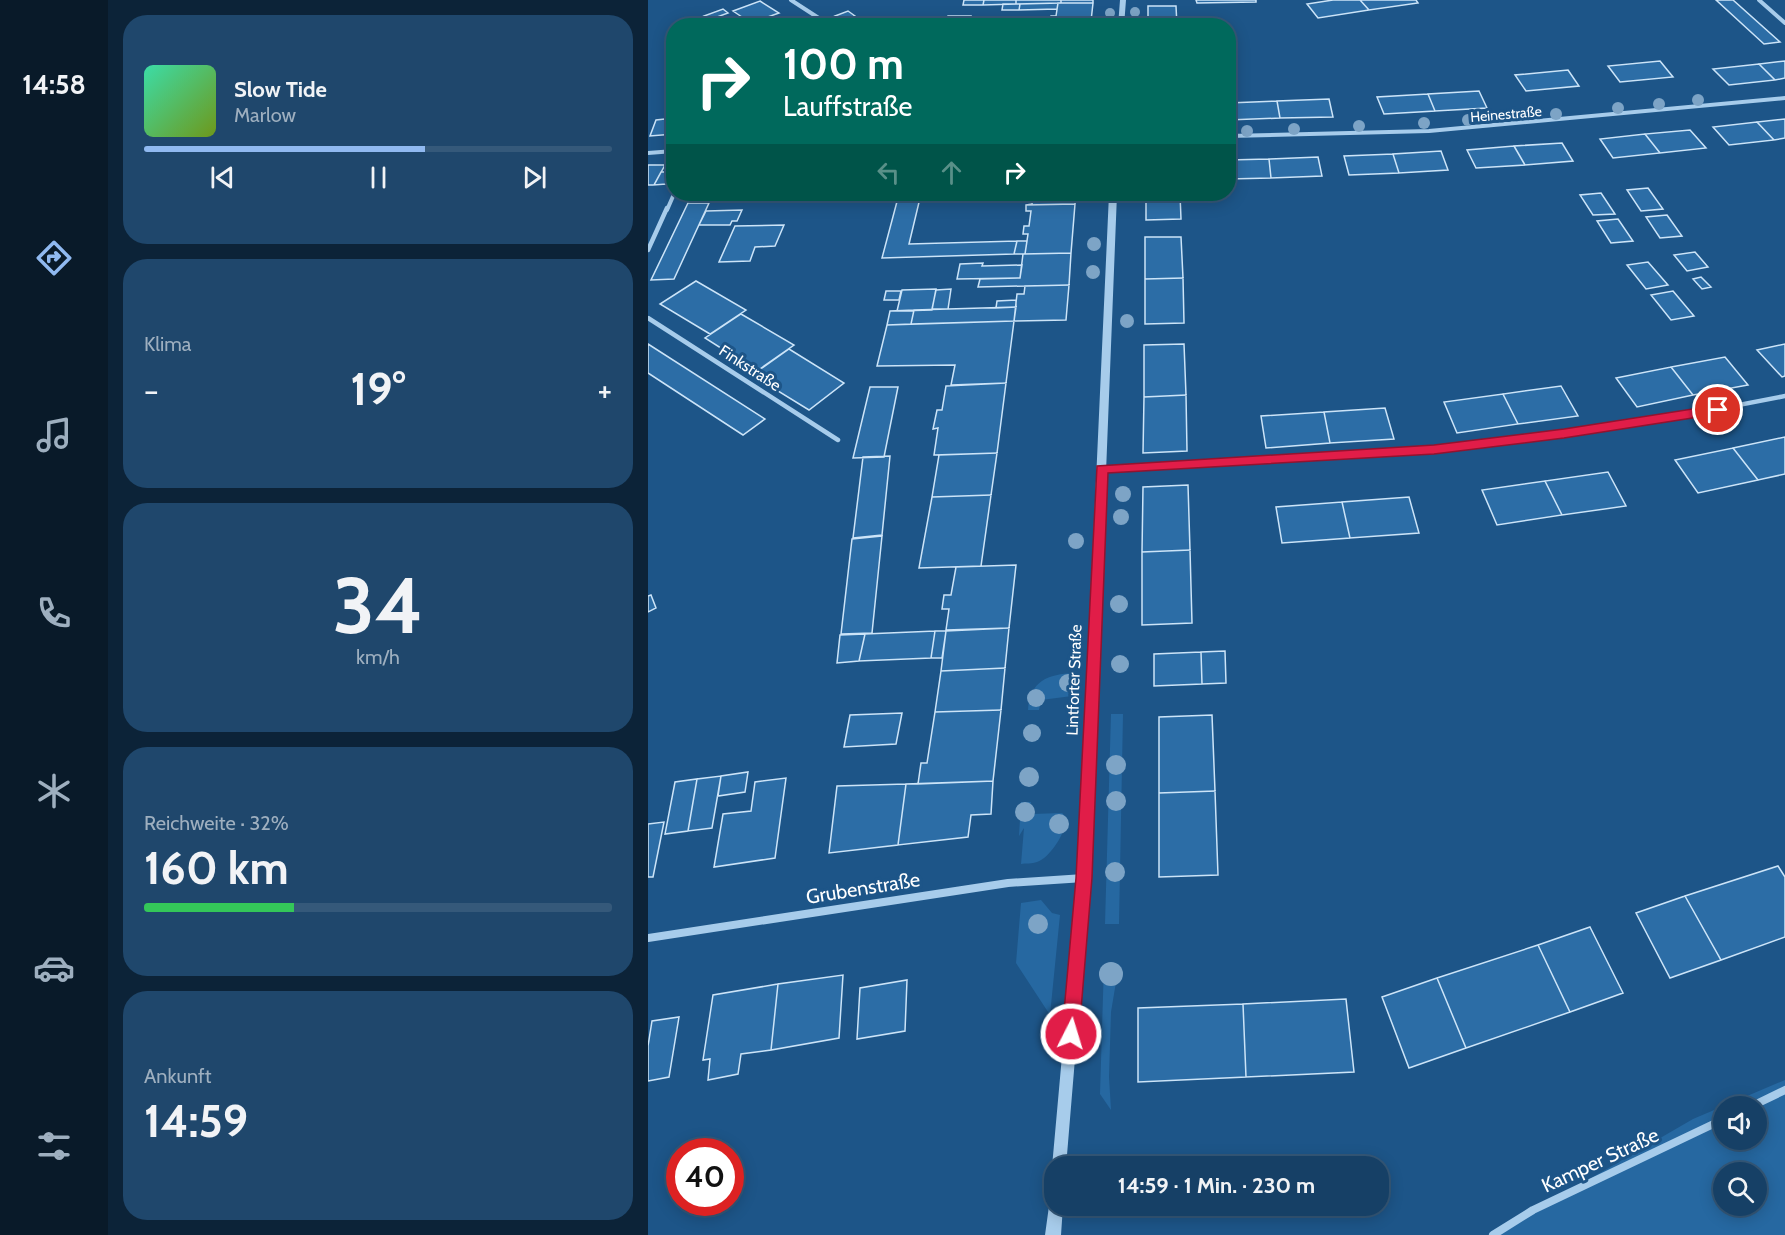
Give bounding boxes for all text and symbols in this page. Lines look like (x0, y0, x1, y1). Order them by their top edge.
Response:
text: 100 m (783, 38, 904, 90)
icon: right (684, 42, 762, 120)
text: 14:58 (22, 68, 86, 101)
text: Slow Tide (234, 76, 327, 103)
text: Lauffstraße (783, 90, 912, 123)
street label: Heinestraße (1470, 102, 1542, 126)
text: Marlow (234, 103, 296, 127)
icon: left (872, 156, 905, 189)
icon: ahead (935, 156, 968, 189)
icon: right (998, 156, 1031, 189)
icon: previous (206, 161, 239, 194)
icon: pause (362, 161, 395, 194)
icon: next (518, 161, 551, 194)
icon: directions (33, 237, 75, 279)
text: Klima (144, 332, 191, 356)
street label: Finkstraße (716, 341, 784, 395)
text: 19° (351, 362, 405, 416)
text: − (144, 370, 159, 410)
text: + (597, 370, 612, 410)
pin (1692, 384, 1743, 435)
icon: arrive (1701, 393, 1734, 426)
icon: music (33, 414, 75, 456)
text: 34 (333, 558, 423, 653)
icon: phone (33, 592, 75, 634)
street label: Lintforter Straße (1063, 624, 1085, 736)
text: km/h (356, 645, 400, 669)
icon: climate (33, 770, 75, 812)
text: Reichweite · 32% (144, 811, 289, 835)
text: 160 km (144, 841, 289, 895)
street label: Grubenstraße (804, 867, 922, 909)
icon: car (33, 947, 75, 989)
position arrow (1039, 1002, 1103, 1066)
text: Ankunft (144, 1064, 211, 1088)
text: 14:59 (144, 1094, 248, 1148)
map controls (1713, 1096, 1767, 1216)
button: sound (1713, 1096, 1767, 1150)
street label: Kamper Straße (1538, 1122, 1662, 1198)
icon: filters (33, 1125, 75, 1167)
speed limit sign: 40 (666, 1138, 744, 1216)
button: search (1713, 1162, 1767, 1216)
text: 14:59 · 1 Min. · 230 m (1118, 1172, 1315, 1199)

